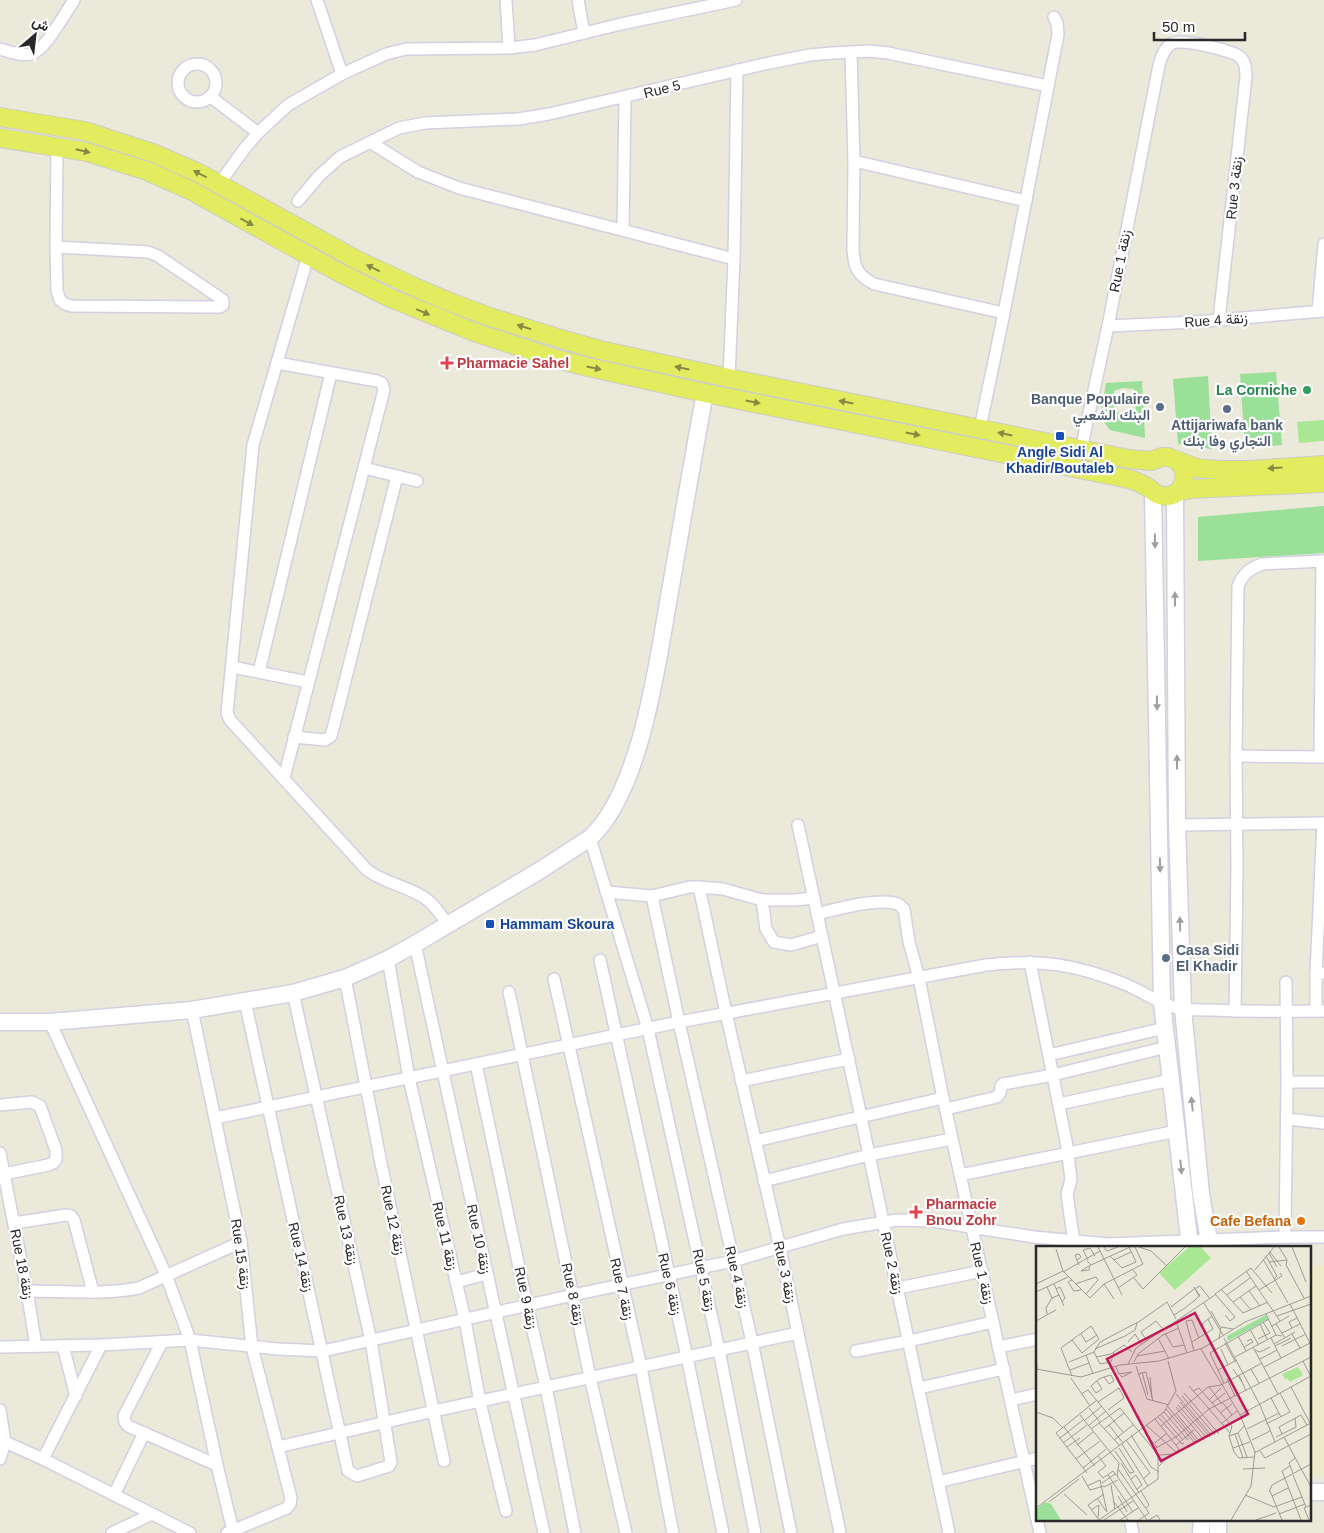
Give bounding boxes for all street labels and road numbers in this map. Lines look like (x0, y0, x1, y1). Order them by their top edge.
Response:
street label: Rue 5 (642, 77, 682, 101)
street label: Rue 3 زنقة (1223, 155, 1246, 220)
street label: Rue 1 زنقة (1106, 228, 1135, 294)
street label: Rue 4 زنقة (1184, 310, 1248, 331)
street label: Rue 12 زنقة (377, 1184, 408, 1257)
street label: Rue 13 زنقة (330, 1194, 361, 1267)
street label: Rue 11 زنقة (428, 1200, 461, 1272)
street label: Rue 10 زنقة (463, 1203, 494, 1276)
street label: Rue 15 زنقة (227, 1218, 254, 1291)
street label: Rue 14 زنقة (284, 1221, 317, 1294)
street label: Rue 18 زنقة (6, 1228, 37, 1301)
street label: Rue 2 زنقة (877, 1230, 906, 1296)
street label: Rue 3 زنقة (770, 1239, 799, 1305)
street label: Rue 1 زنقة (966, 1240, 997, 1306)
street label: Rue 4 زنقة (721, 1244, 752, 1310)
street label: Rue 5 زنقة (689, 1247, 718, 1313)
street label: Rue 6 زنقة (654, 1251, 685, 1317)
street label: Rue 7 زنقة (606, 1256, 637, 1322)
street label: Rue 8 زنقة (558, 1261, 587, 1327)
street label: Rue 9 زنقة (511, 1265, 540, 1331)

